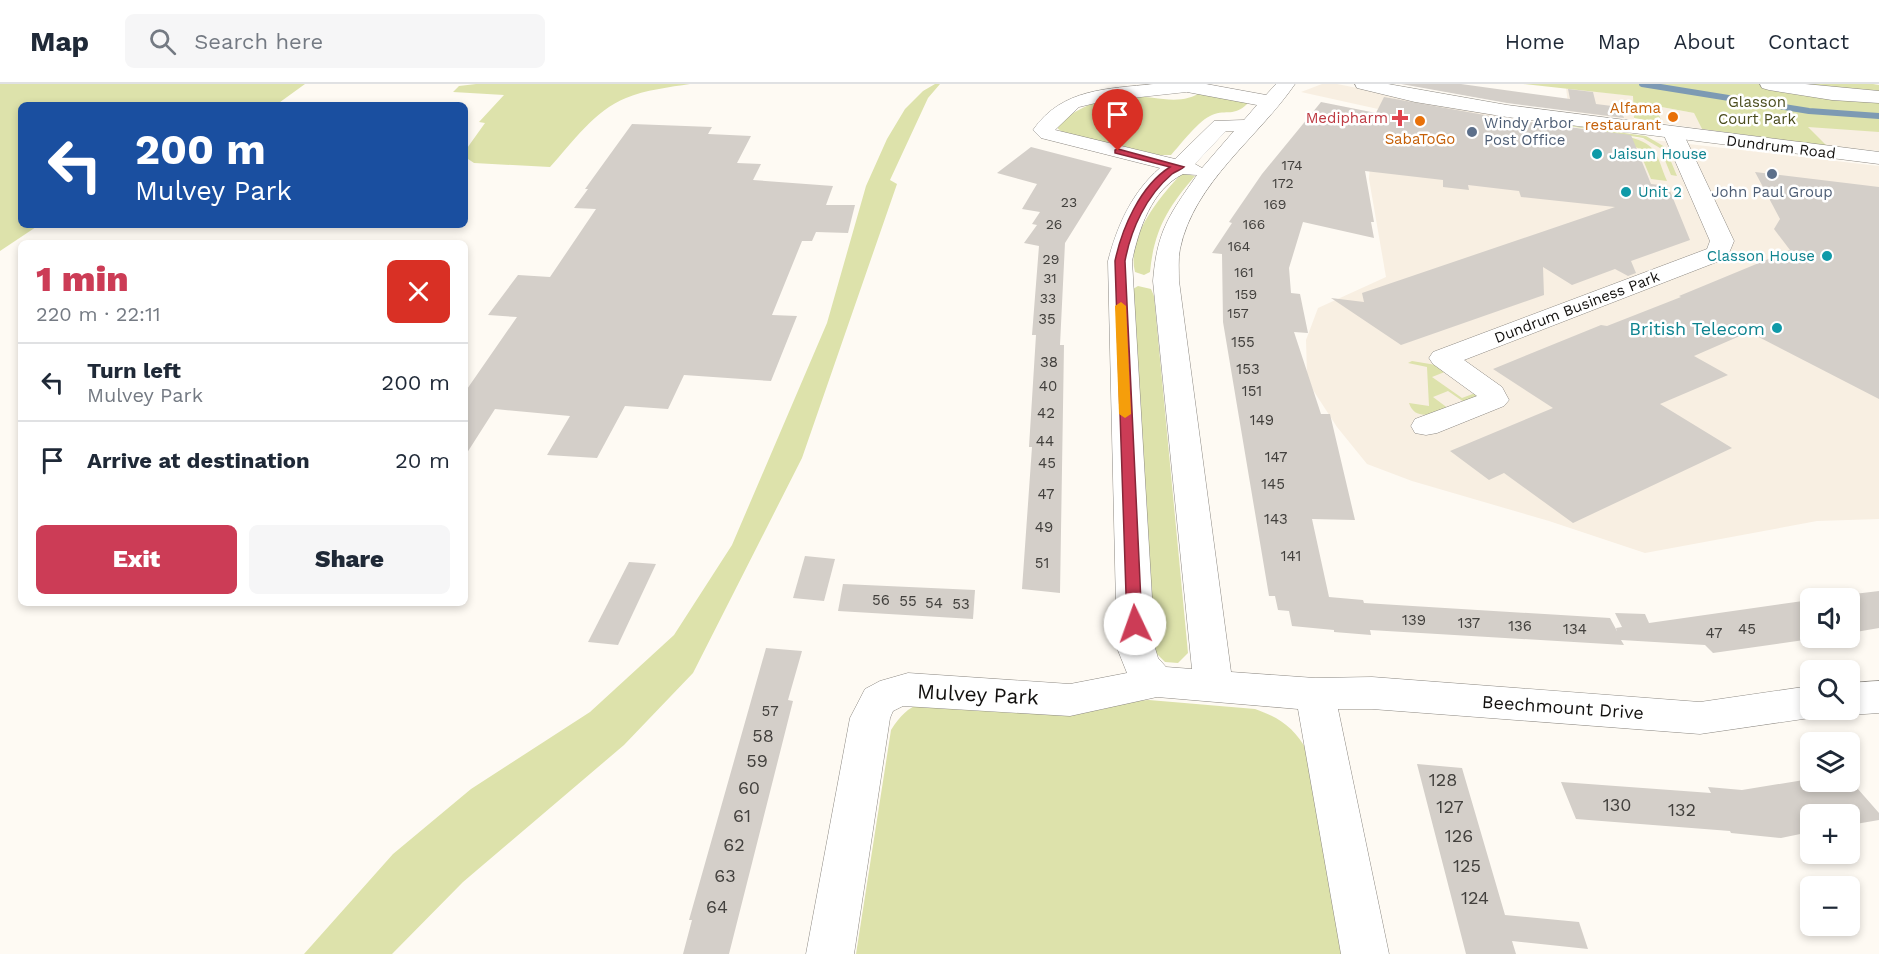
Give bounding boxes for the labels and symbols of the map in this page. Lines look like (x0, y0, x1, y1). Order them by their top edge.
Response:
pin (1092, 89, 1143, 151)
park label: Glasson Court Park (1718, 93, 1796, 128)
place label: Alfama restaurant (1585, 99, 1662, 134)
place label: Medipharm (1306, 109, 1388, 127)
marker: Alfama restaurant (1666, 110, 1680, 124)
marker: Medipharm (1393, 111, 1407, 125)
marker: SabaToGo (1413, 114, 1427, 128)
place label: Windy Arbor Post Office (1484, 114, 1574, 149)
marker: Windy Arbor Post Office (1465, 125, 1479, 139)
place label: SabaToGo (1385, 130, 1455, 148)
street label: Dundrum Road (1725, 131, 1837, 163)
place label: Jaisun House (1609, 145, 1707, 163)
marker: Jaisun House (1590, 147, 1604, 161)
house number: 174 (1282, 157, 1302, 173)
marker: John Paul Group (1765, 167, 1779, 181)
house number: 172 (1272, 175, 1294, 191)
place label: Unit 2 (1638, 183, 1682, 201)
place label: John Paul Group (1711, 183, 1833, 201)
marker: Unit 2 (1619, 185, 1633, 199)
house number: 23 (1061, 194, 1077, 210)
house number: 169 (1264, 196, 1286, 212)
house number: 26 (1046, 216, 1062, 232)
house number: 166 (1243, 216, 1265, 232)
house number: 164 (1228, 238, 1250, 254)
place label: Classon House (1707, 247, 1815, 265)
marker: Classon House (1820, 249, 1834, 263)
house number: 29 (1043, 251, 1059, 267)
house number: 161 (1234, 264, 1254, 280)
street label: Dundrum Business Park (1492, 267, 1663, 347)
house number: 31 (1043, 270, 1057, 286)
house number: 159 (1235, 286, 1257, 302)
house number: 33 (1040, 290, 1056, 306)
house number: 157 (1227, 305, 1249, 321)
house number: 35 (1038, 310, 1056, 328)
place label: British Telecom (1629, 318, 1765, 339)
marker: British Telecom (1770, 321, 1784, 335)
house number: 155 (1231, 333, 1255, 351)
house number: 38 (1040, 353, 1058, 371)
house number: 153 (1236, 360, 1260, 378)
house number: 40 (1039, 377, 1057, 395)
house number: 151 (1242, 382, 1262, 400)
house number: 42 (1037, 404, 1055, 422)
house number: 149 (1250, 411, 1274, 429)
house number: 44 (1036, 432, 1054, 450)
house number: 147 (1265, 448, 1287, 466)
house number: 45 (1038, 454, 1056, 472)
house number: 145 (1261, 475, 1285, 493)
house number: 47 (1038, 485, 1054, 503)
house number: 143 (1264, 510, 1288, 528)
house number: 49 (1035, 518, 1053, 536)
house number: 141 (1281, 547, 1301, 565)
house number: 51 (1035, 554, 1049, 572)
house number: 56 (872, 591, 890, 609)
house number: 55 (899, 592, 917, 610)
position arrow (1103, 592, 1167, 656)
house number: 54 (925, 594, 943, 612)
house number: 53 (952, 595, 970, 613)
house number: 139 (1402, 611, 1426, 629)
house number: 137 (1458, 614, 1480, 632)
house number: 136 (1508, 617, 1532, 635)
house number: 134 (1563, 620, 1587, 638)
house number: 45 (1738, 620, 1756, 638)
house number: 47 (1706, 624, 1722, 642)
street label: Mulvey Park (916, 678, 1040, 710)
street label: Beechmount Drive (1481, 691, 1645, 723)
house number: 57 (761, 702, 779, 720)
house number: 58 (752, 725, 774, 746)
house number: 59 (746, 750, 768, 771)
house number: 128 (1429, 769, 1457, 790)
house number: 60 (738, 777, 760, 798)
house number: 130 (1603, 794, 1631, 815)
house number: 127 (1436, 796, 1464, 817)
house number: 132 (1668, 799, 1696, 820)
house number: 61 (733, 805, 751, 826)
house number: 126 (1445, 825, 1473, 846)
house number: 62 (723, 834, 745, 855)
house number: 125 (1453, 855, 1481, 876)
house number: 63 (714, 865, 736, 886)
house number: 124 (1461, 887, 1489, 908)
house number: 64 (706, 896, 728, 917)

